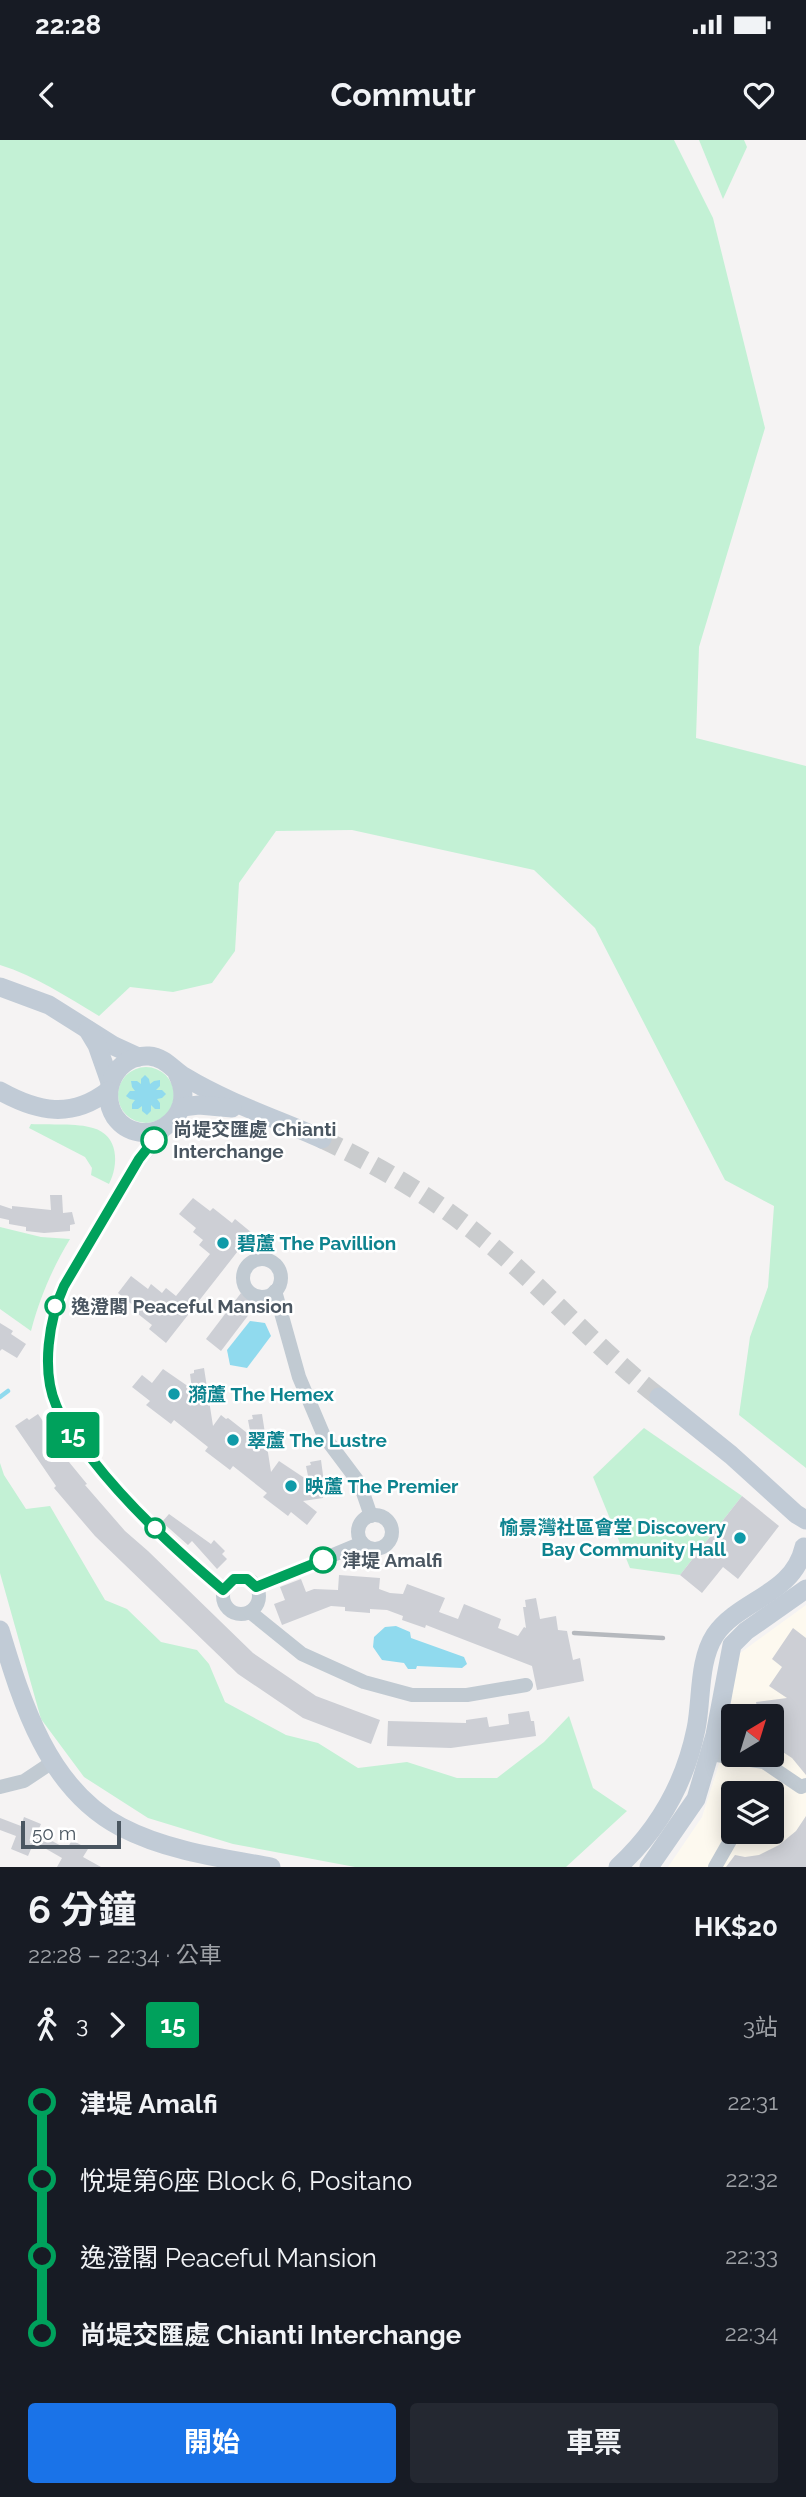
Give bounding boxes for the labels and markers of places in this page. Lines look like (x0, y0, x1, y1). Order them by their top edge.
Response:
place label: 尚堤交匯處 Chianti Interchange (173, 1118, 336, 1162)
marker: 尚堤交匯處 Chianti Interchange (141, 1127, 167, 1153)
place label: 碧蘆 The Pavillion (237, 1232, 396, 1254)
marker: 碧蘆 The Pavillion (215, 1235, 231, 1251)
place label: 逸澄閣 Peaceful Mansion (71, 1295, 293, 1317)
marker: 逸澄閣 Peaceful Mansion (45, 1296, 65, 1316)
place label: 漪蘆 The Hemex (188, 1383, 335, 1405)
marker: 漪蘆 The Hemex (166, 1386, 182, 1402)
place label: 翠蘆 The Lustre (247, 1429, 387, 1451)
marker: 翠蘆 The Lustre (225, 1432, 241, 1448)
place label: 映蘆 The Premier (305, 1475, 459, 1497)
marker: 映蘆 The Premier (283, 1478, 299, 1494)
place label: 愉景灣社區會堂 Discovery Bay Community Hall (500, 1516, 727, 1560)
unlabelled marker (145, 1518, 165, 1538)
marker: 愉景灣社區會堂 Discovery Bay Community Hall (732, 1530, 748, 1546)
marker: 津堤 Amalfi (310, 1547, 336, 1573)
place label: 津堤 Amalfi (342, 1549, 443, 1571)

